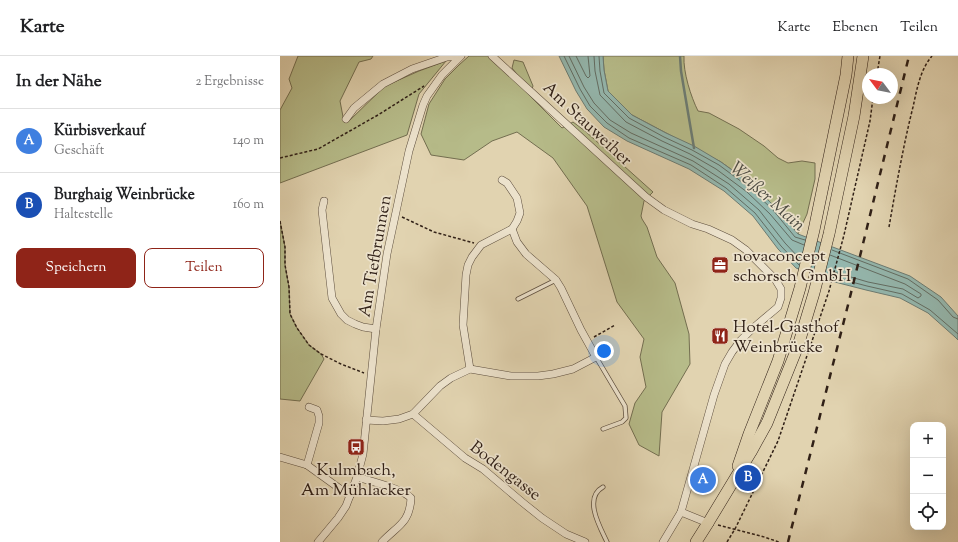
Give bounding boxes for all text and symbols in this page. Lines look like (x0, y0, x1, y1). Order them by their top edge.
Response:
text: Karte (20, 14, 65, 41)
text: Karte (778, 18, 811, 38)
text: Ebenen (833, 18, 878, 38)
text: Teilen (900, 18, 938, 38)
north arrow (862, 68, 898, 104)
text: In der Nähe (16, 70, 102, 94)
text: 2 Ergebnisse (195, 73, 264, 91)
street label: Am Stauweiher (537, 77, 637, 173)
text: Kürbisverkauf (54, 121, 145, 142)
text: A (24, 132, 34, 150)
text: 140 m (233, 132, 264, 150)
text: Geschäft (54, 142, 104, 160)
water label: Weißer Main (723, 156, 811, 239)
text: Burghaig Weinbrücke (54, 185, 195, 206)
street label: Am Tiefbrunnen (353, 193, 399, 319)
text: B (25, 196, 33, 214)
text: 160 m (233, 196, 264, 214)
text: Haltestelle (54, 206, 113, 224)
place label: novaconcept schorsch GmbH (733, 245, 852, 289)
button: Speichern (16, 248, 136, 288)
button: Teilen (144, 248, 264, 288)
office icon: novaconcept schorsch GmbH (710, 255, 730, 275)
place label: Hotel-Gasthof Weinbrücke (733, 316, 840, 360)
restaurant icon: Hotel-Gasthof Weinbrücke (710, 326, 730, 346)
your location (594, 341, 614, 361)
map controls (910, 422, 946, 530)
button: + (910, 422, 946, 458)
street label: Bodengasse (464, 436, 546, 507)
bus stop icon: Kulmbach, Am Mühlacker (346, 437, 366, 457)
button: − (910, 458, 946, 494)
place label: Kulmbach, Am Mühlacker (301, 459, 412, 503)
pin: B (735, 463, 761, 493)
pin: A (690, 465, 716, 495)
button: locate (910, 494, 946, 530)

